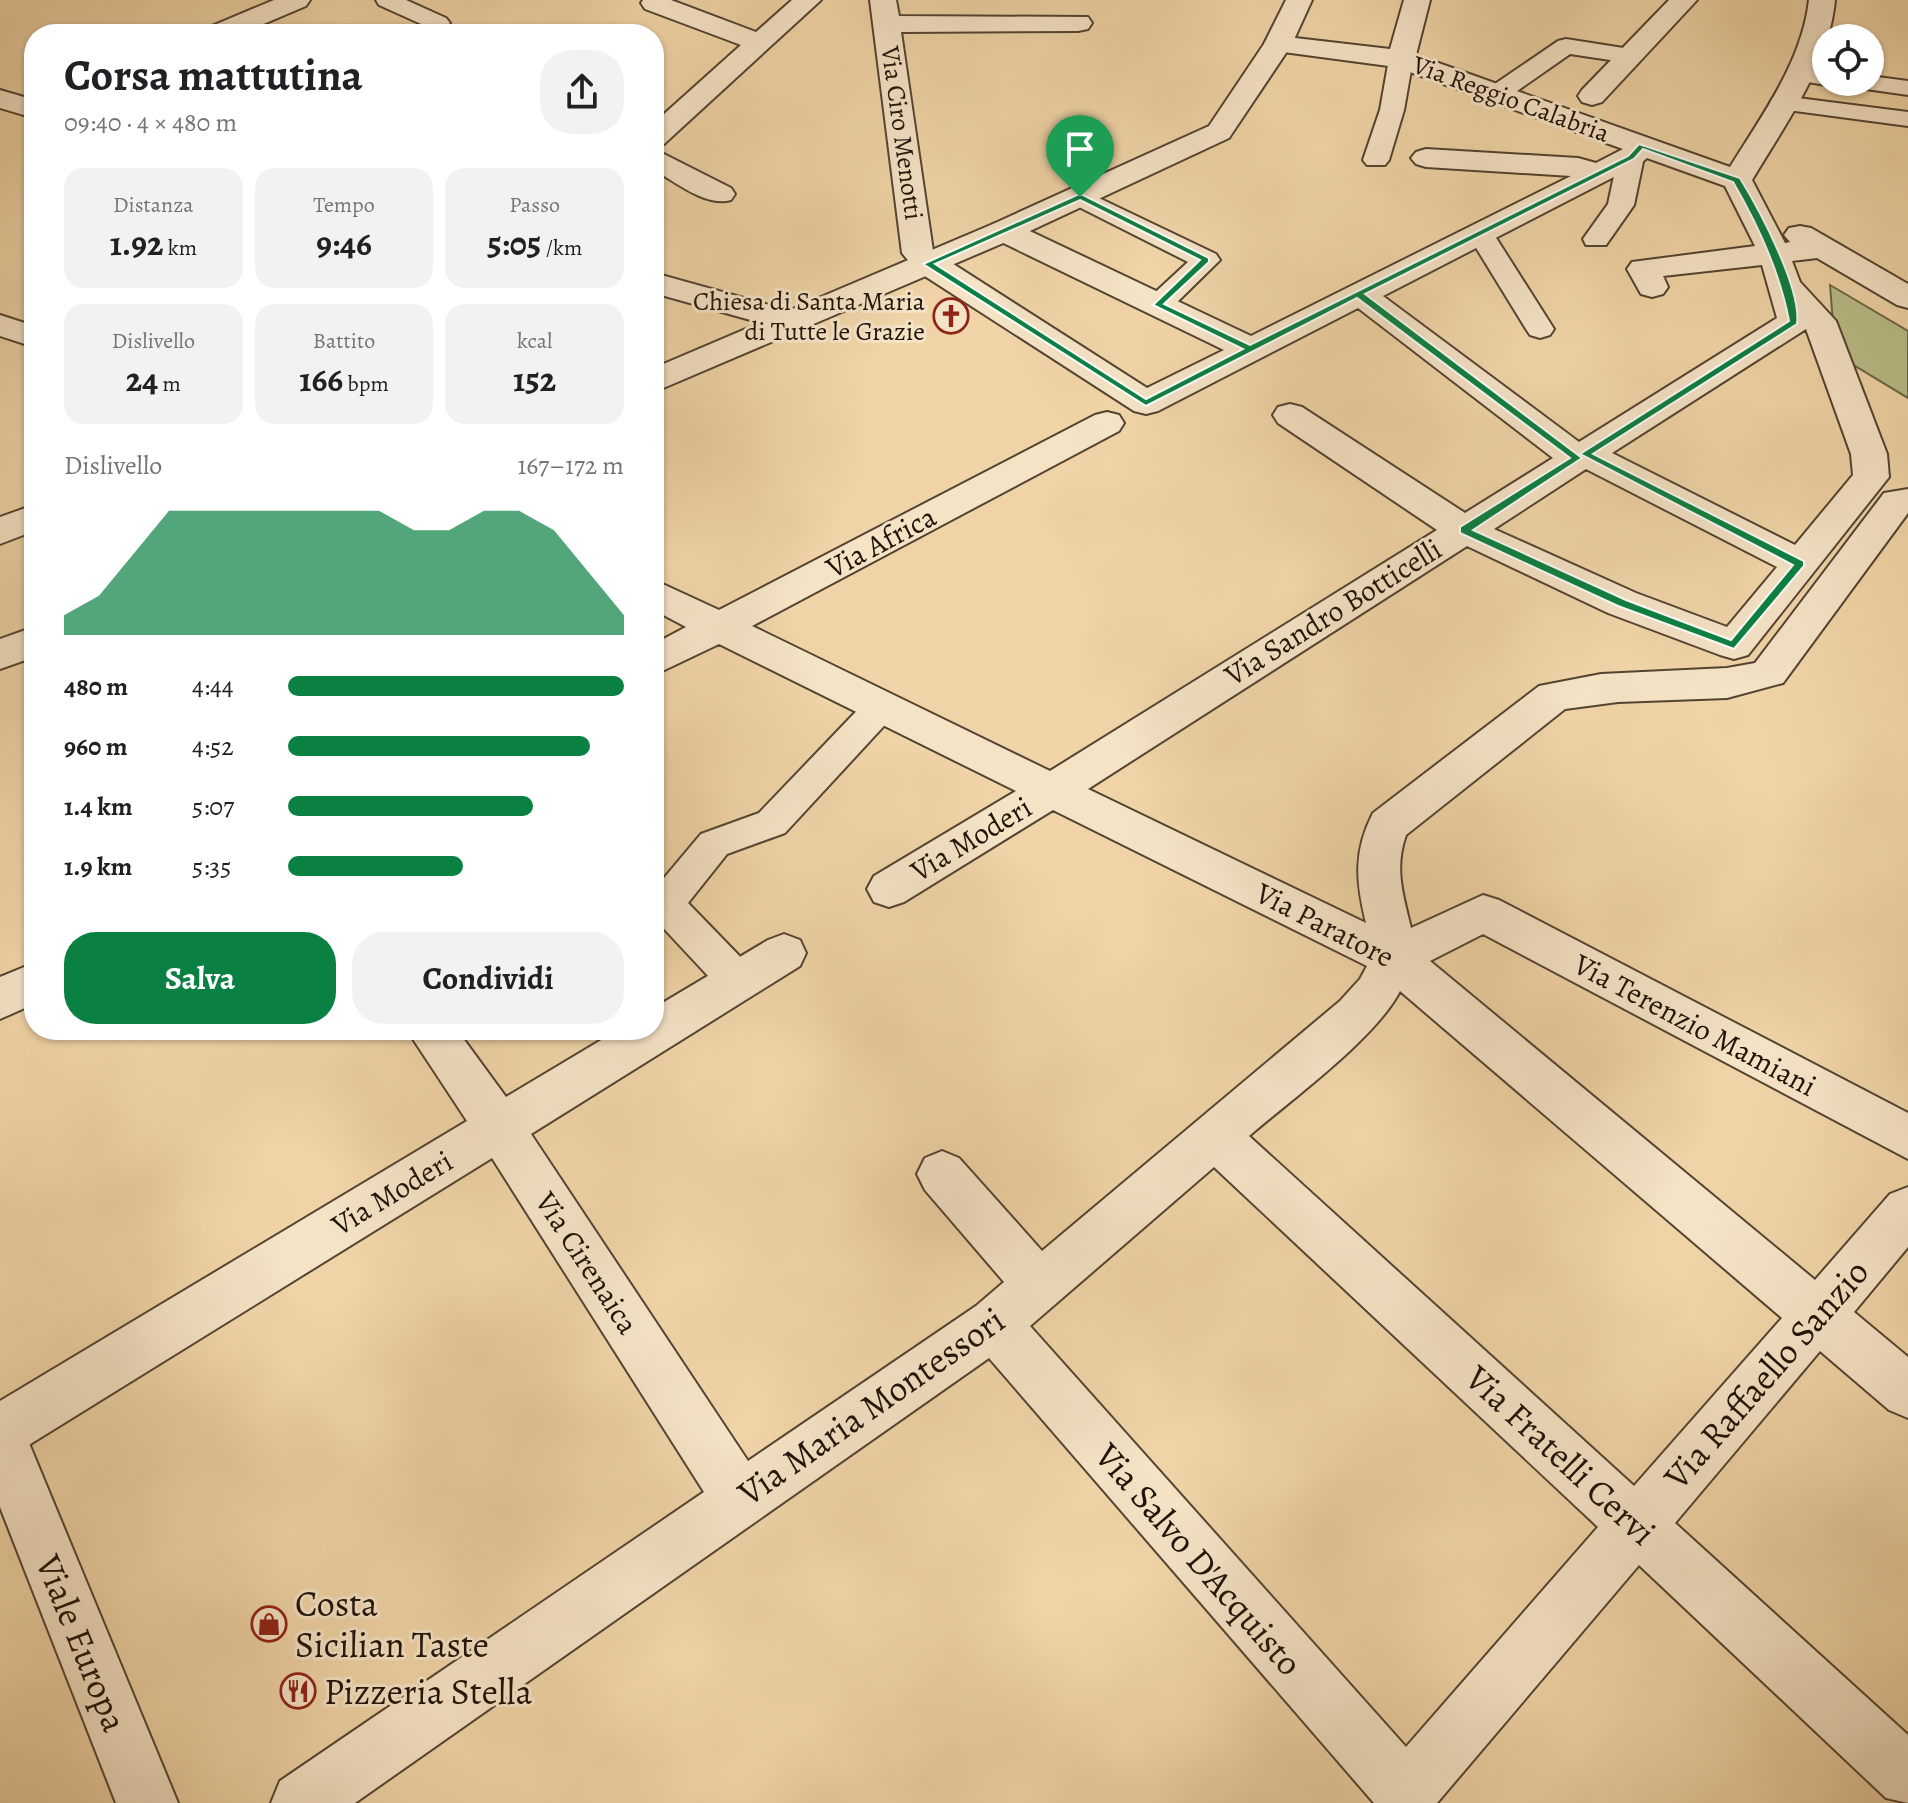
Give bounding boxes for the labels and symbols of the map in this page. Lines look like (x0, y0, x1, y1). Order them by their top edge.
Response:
street label: Via Ciro Menotti (872, 43, 932, 222)
street label: Via Reggio Calabria (1407, 47, 1614, 151)
pin (1046, 115, 1114, 197)
place label: Chiesa di Santa Maria di Tutte le Grazie (693, 284, 925, 349)
church icon: Chiesa di Santa Maria di Tutte le Grazie (932, 297, 970, 335)
street label: Via Africa (818, 496, 943, 588)
street label: Via Sandro Botticelli (1216, 529, 1449, 695)
street label: Via Moderi (902, 787, 1039, 891)
street label: Via Paratore (1248, 873, 1401, 977)
street label: Via Terenzio Mamiani (1566, 944, 1823, 1106)
street label: Via Moderi (323, 1141, 460, 1245)
street label: Via Cirenaica (526, 1183, 648, 1342)
street label: Via Raffaello Sanzio (1652, 1248, 1880, 1500)
street label: Via Maria Montessori (727, 1295, 1014, 1517)
street label: Via Fratelli Cervi (1454, 1353, 1667, 1556)
street label: Via Salvo D'Acquisto (1084, 1431, 1314, 1686)
street label: Viale Europa (24, 1546, 140, 1739)
place label: Costa Sicilian Taste (295, 1579, 489, 1669)
shop icon: Costa Sicilian Taste (250, 1605, 288, 1643)
place label: Pizzeria Stella (324, 1667, 532, 1716)
restaurant icon: Pizzeria Stella (279, 1672, 317, 1710)

